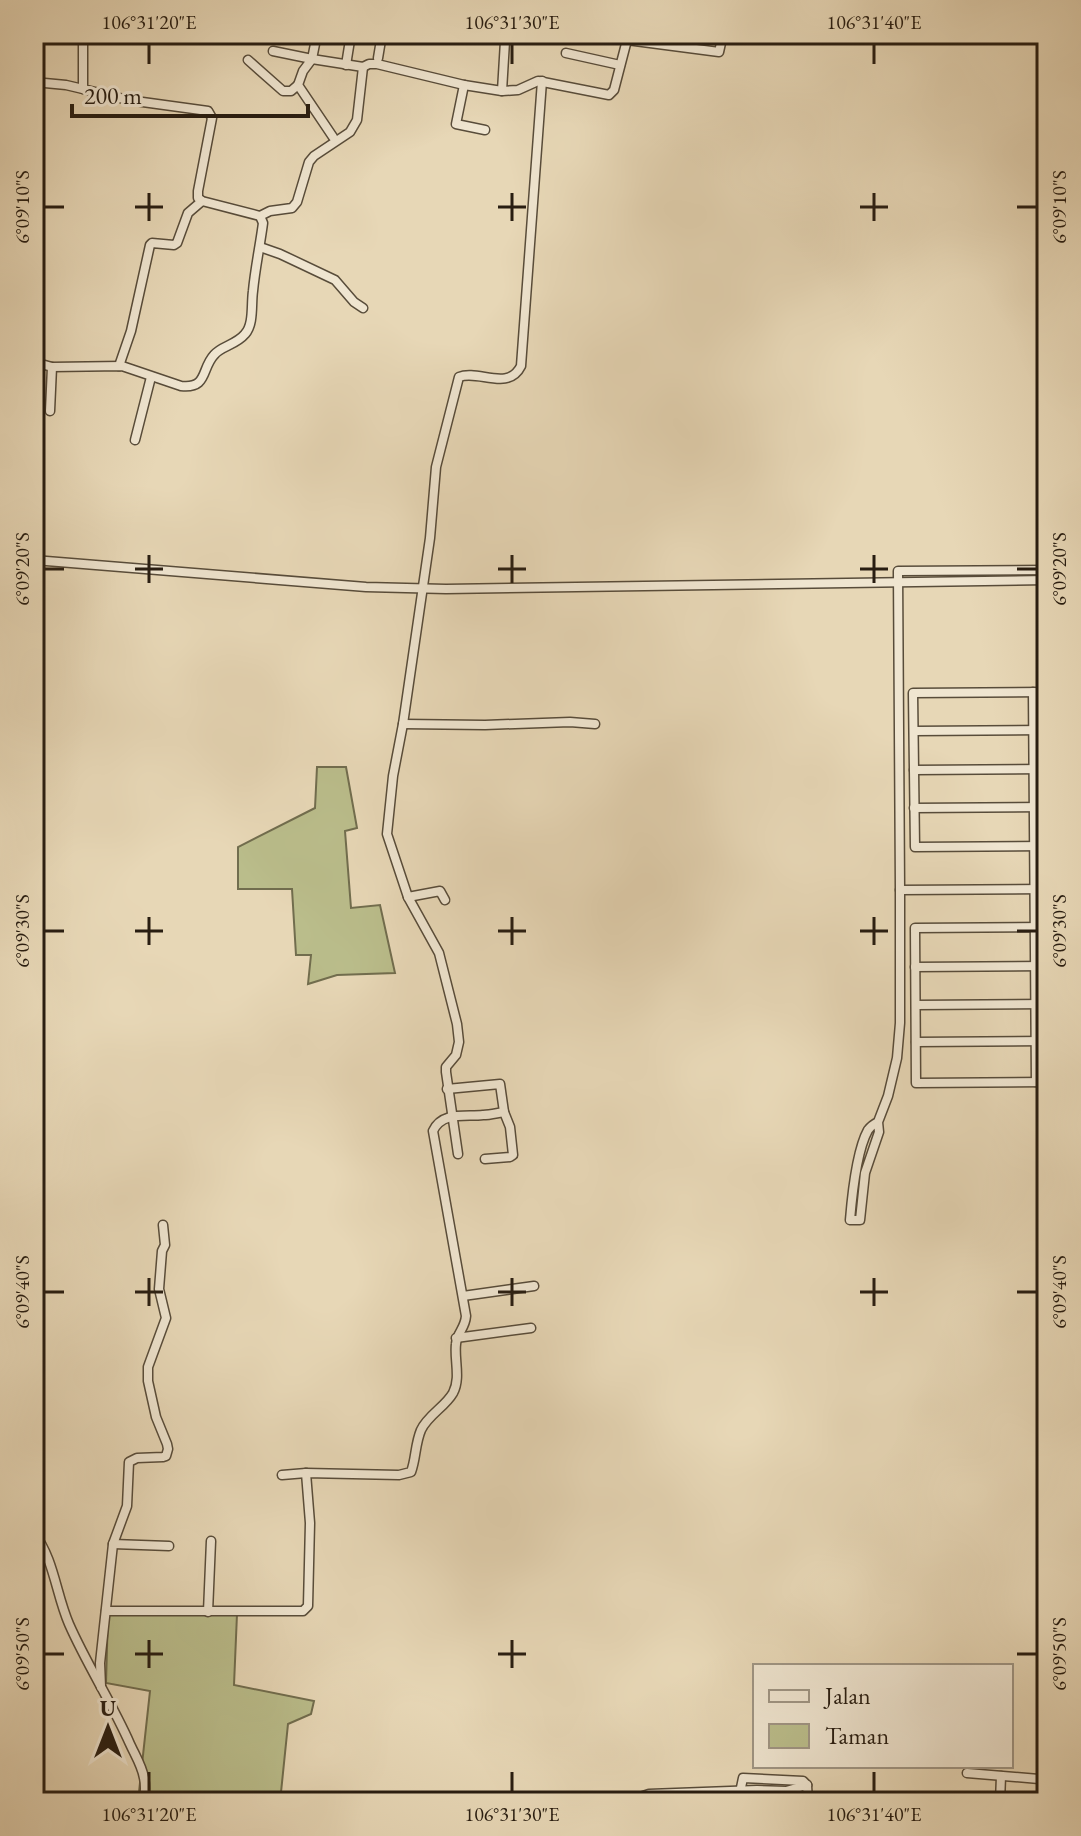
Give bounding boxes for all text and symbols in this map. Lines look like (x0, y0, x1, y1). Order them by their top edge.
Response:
text: 106°31'20"E (102, 9, 196, 35)
text: 106°31'30"E (465, 9, 559, 35)
text: 106°31'40"E (827, 9, 921, 35)
scale bar (72, 68, 308, 118)
text: 200 m (84, 80, 142, 111)
text: 6°09'10"S (9, 170, 35, 244)
text: 6°09'10"S (1046, 170, 1072, 244)
text: 6°09'20"S (9, 532, 35, 606)
text: 6°09'20"S (1046, 532, 1072, 606)
text: 6°09'30"S (9, 894, 35, 968)
text: 6°09'30"S (1046, 894, 1072, 968)
text: 6°09'40"S (9, 1255, 35, 1329)
text: 6°09'40"S (1046, 1255, 1072, 1329)
text: 6°09'50"S (9, 1617, 35, 1691)
text: 6°09'50"S (1046, 1617, 1072, 1691)
legend (753, 1664, 1013, 1768)
text: Jalan (823, 1680, 871, 1711)
north arrow (68, 1688, 148, 1768)
text: U (100, 1694, 117, 1723)
text: Taman (825, 1720, 889, 1751)
text: 106°31'20"E (102, 1801, 196, 1827)
text: 106°31'30"E (465, 1801, 559, 1827)
text: 106°31'40"E (827, 1801, 921, 1827)

